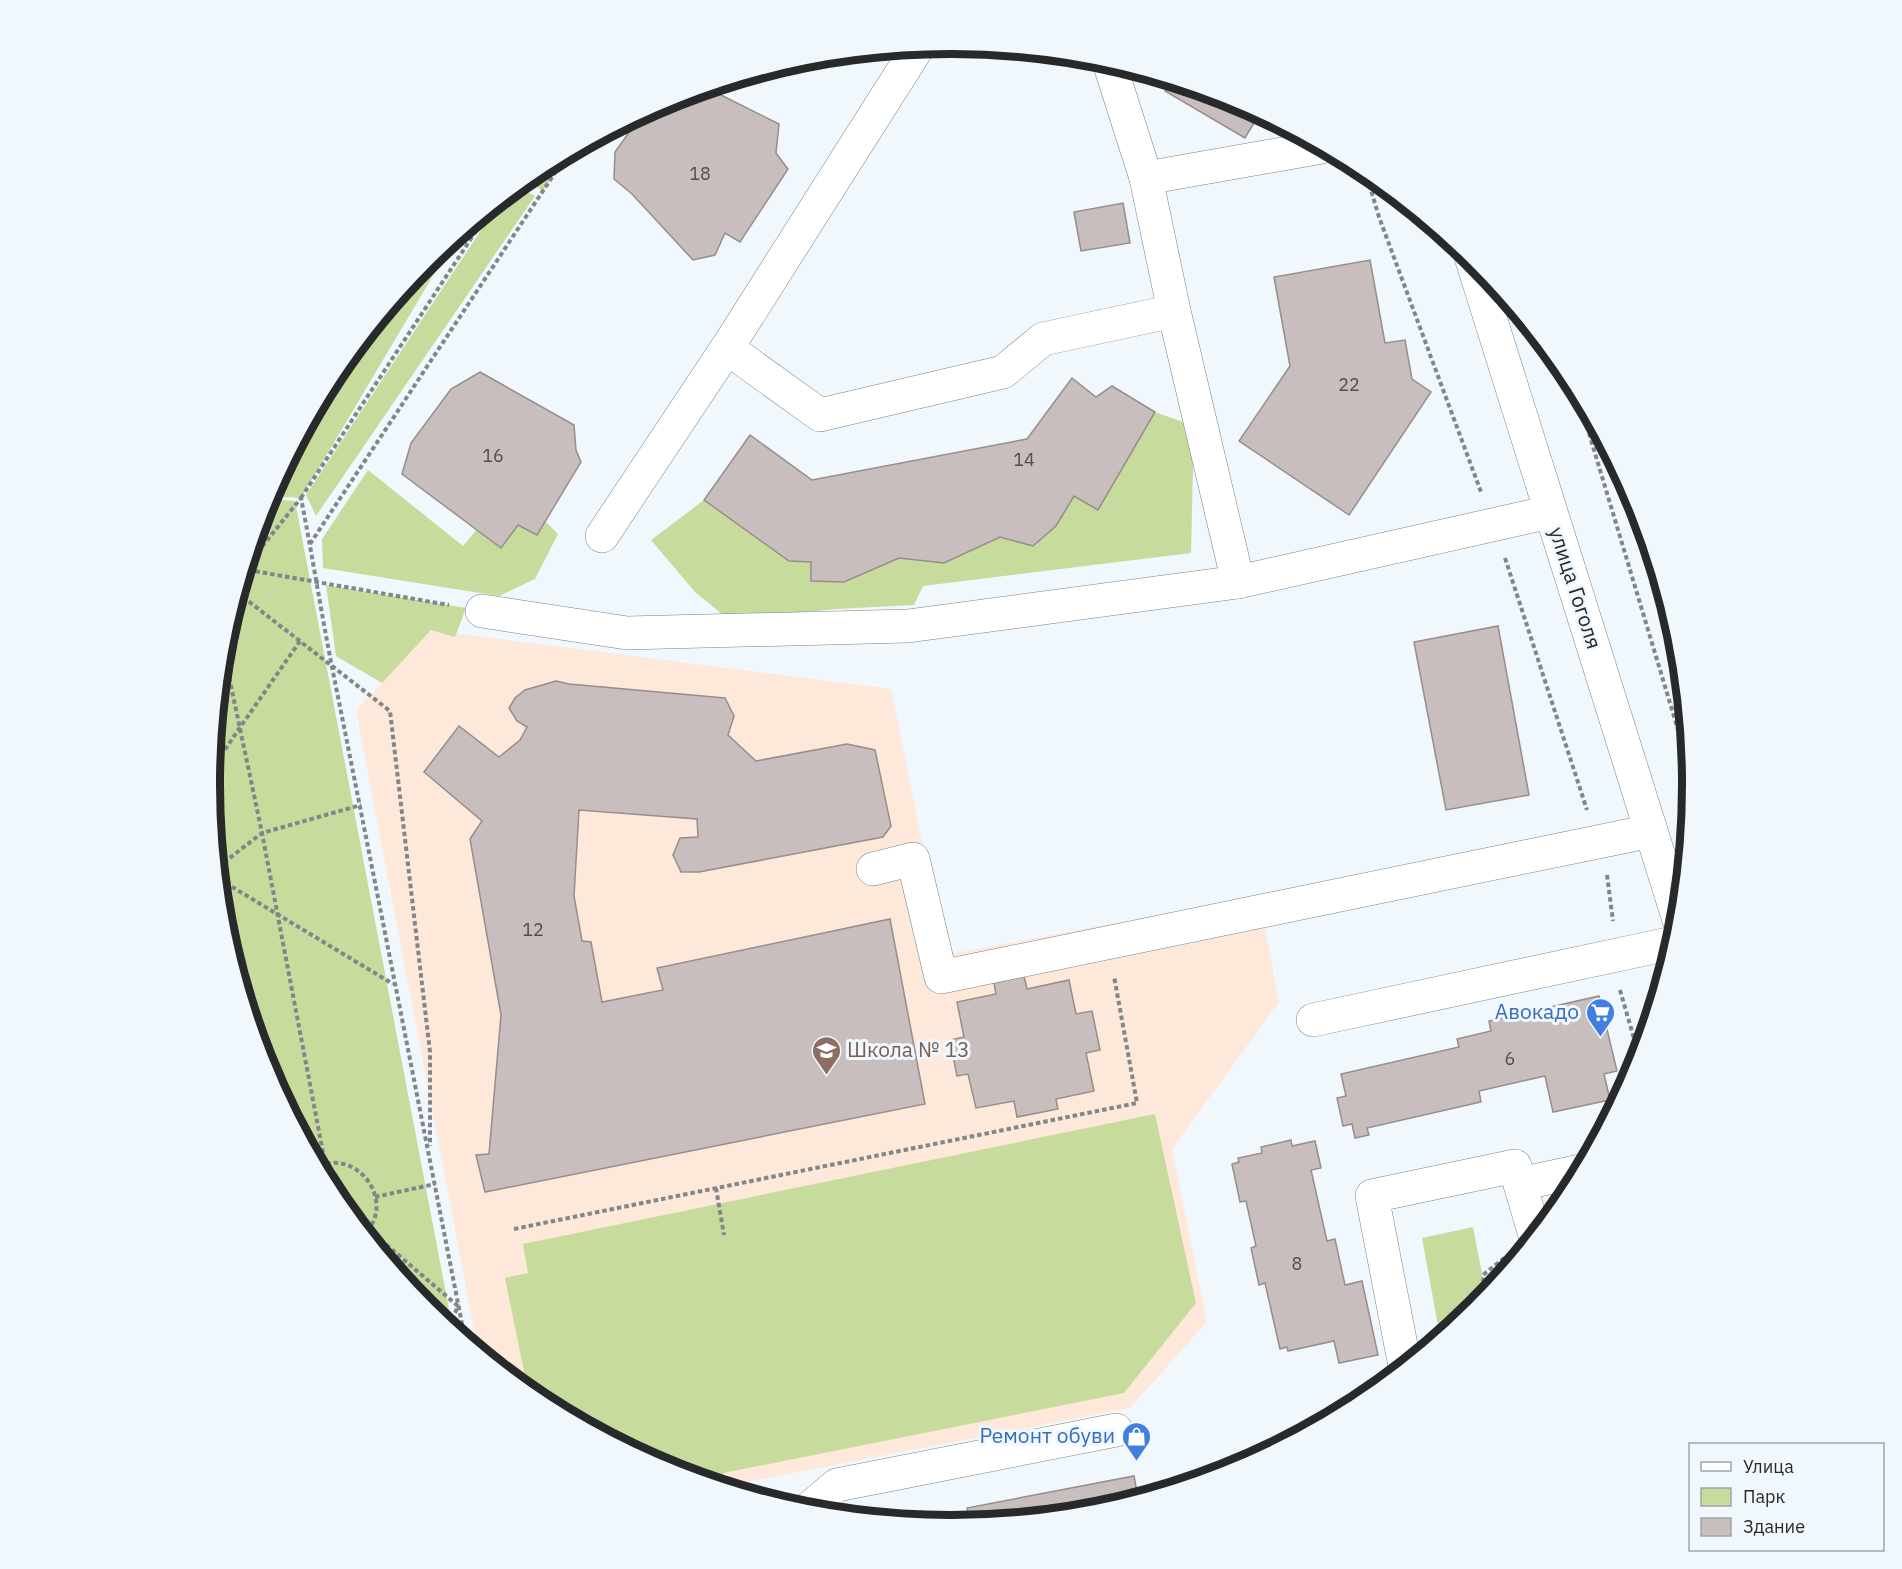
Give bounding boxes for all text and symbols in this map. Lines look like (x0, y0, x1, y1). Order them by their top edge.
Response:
house number: 18 (689, 162, 711, 185)
house number: 22 (1338, 373, 1360, 396)
house number: 16 (482, 444, 504, 467)
house number: 14 (1013, 448, 1035, 471)
street label: улица Гоголя (1543, 523, 1609, 652)
house number: 12 (522, 918, 544, 941)
supermarket icon: Авокадо (1584, 996, 1616, 1038)
place label: Авокадо (1495, 997, 1579, 1025)
school or university icon: Школа № 13 (810, 1034, 842, 1076)
place label: Школа № 13 (847, 1035, 970, 1063)
house number: 6 (1505, 1047, 1515, 1070)
house number: 8 (1292, 1252, 1302, 1275)
shop icon: Ремонт обуви (1120, 1420, 1152, 1462)
place label: Ремонт обуви (979, 1421, 1115, 1449)
legend (1689, 1443, 1884, 1551)
text: Улица (1743, 1455, 1794, 1478)
text: Парк (1743, 1485, 1786, 1508)
text: Здание (1743, 1515, 1805, 1538)

